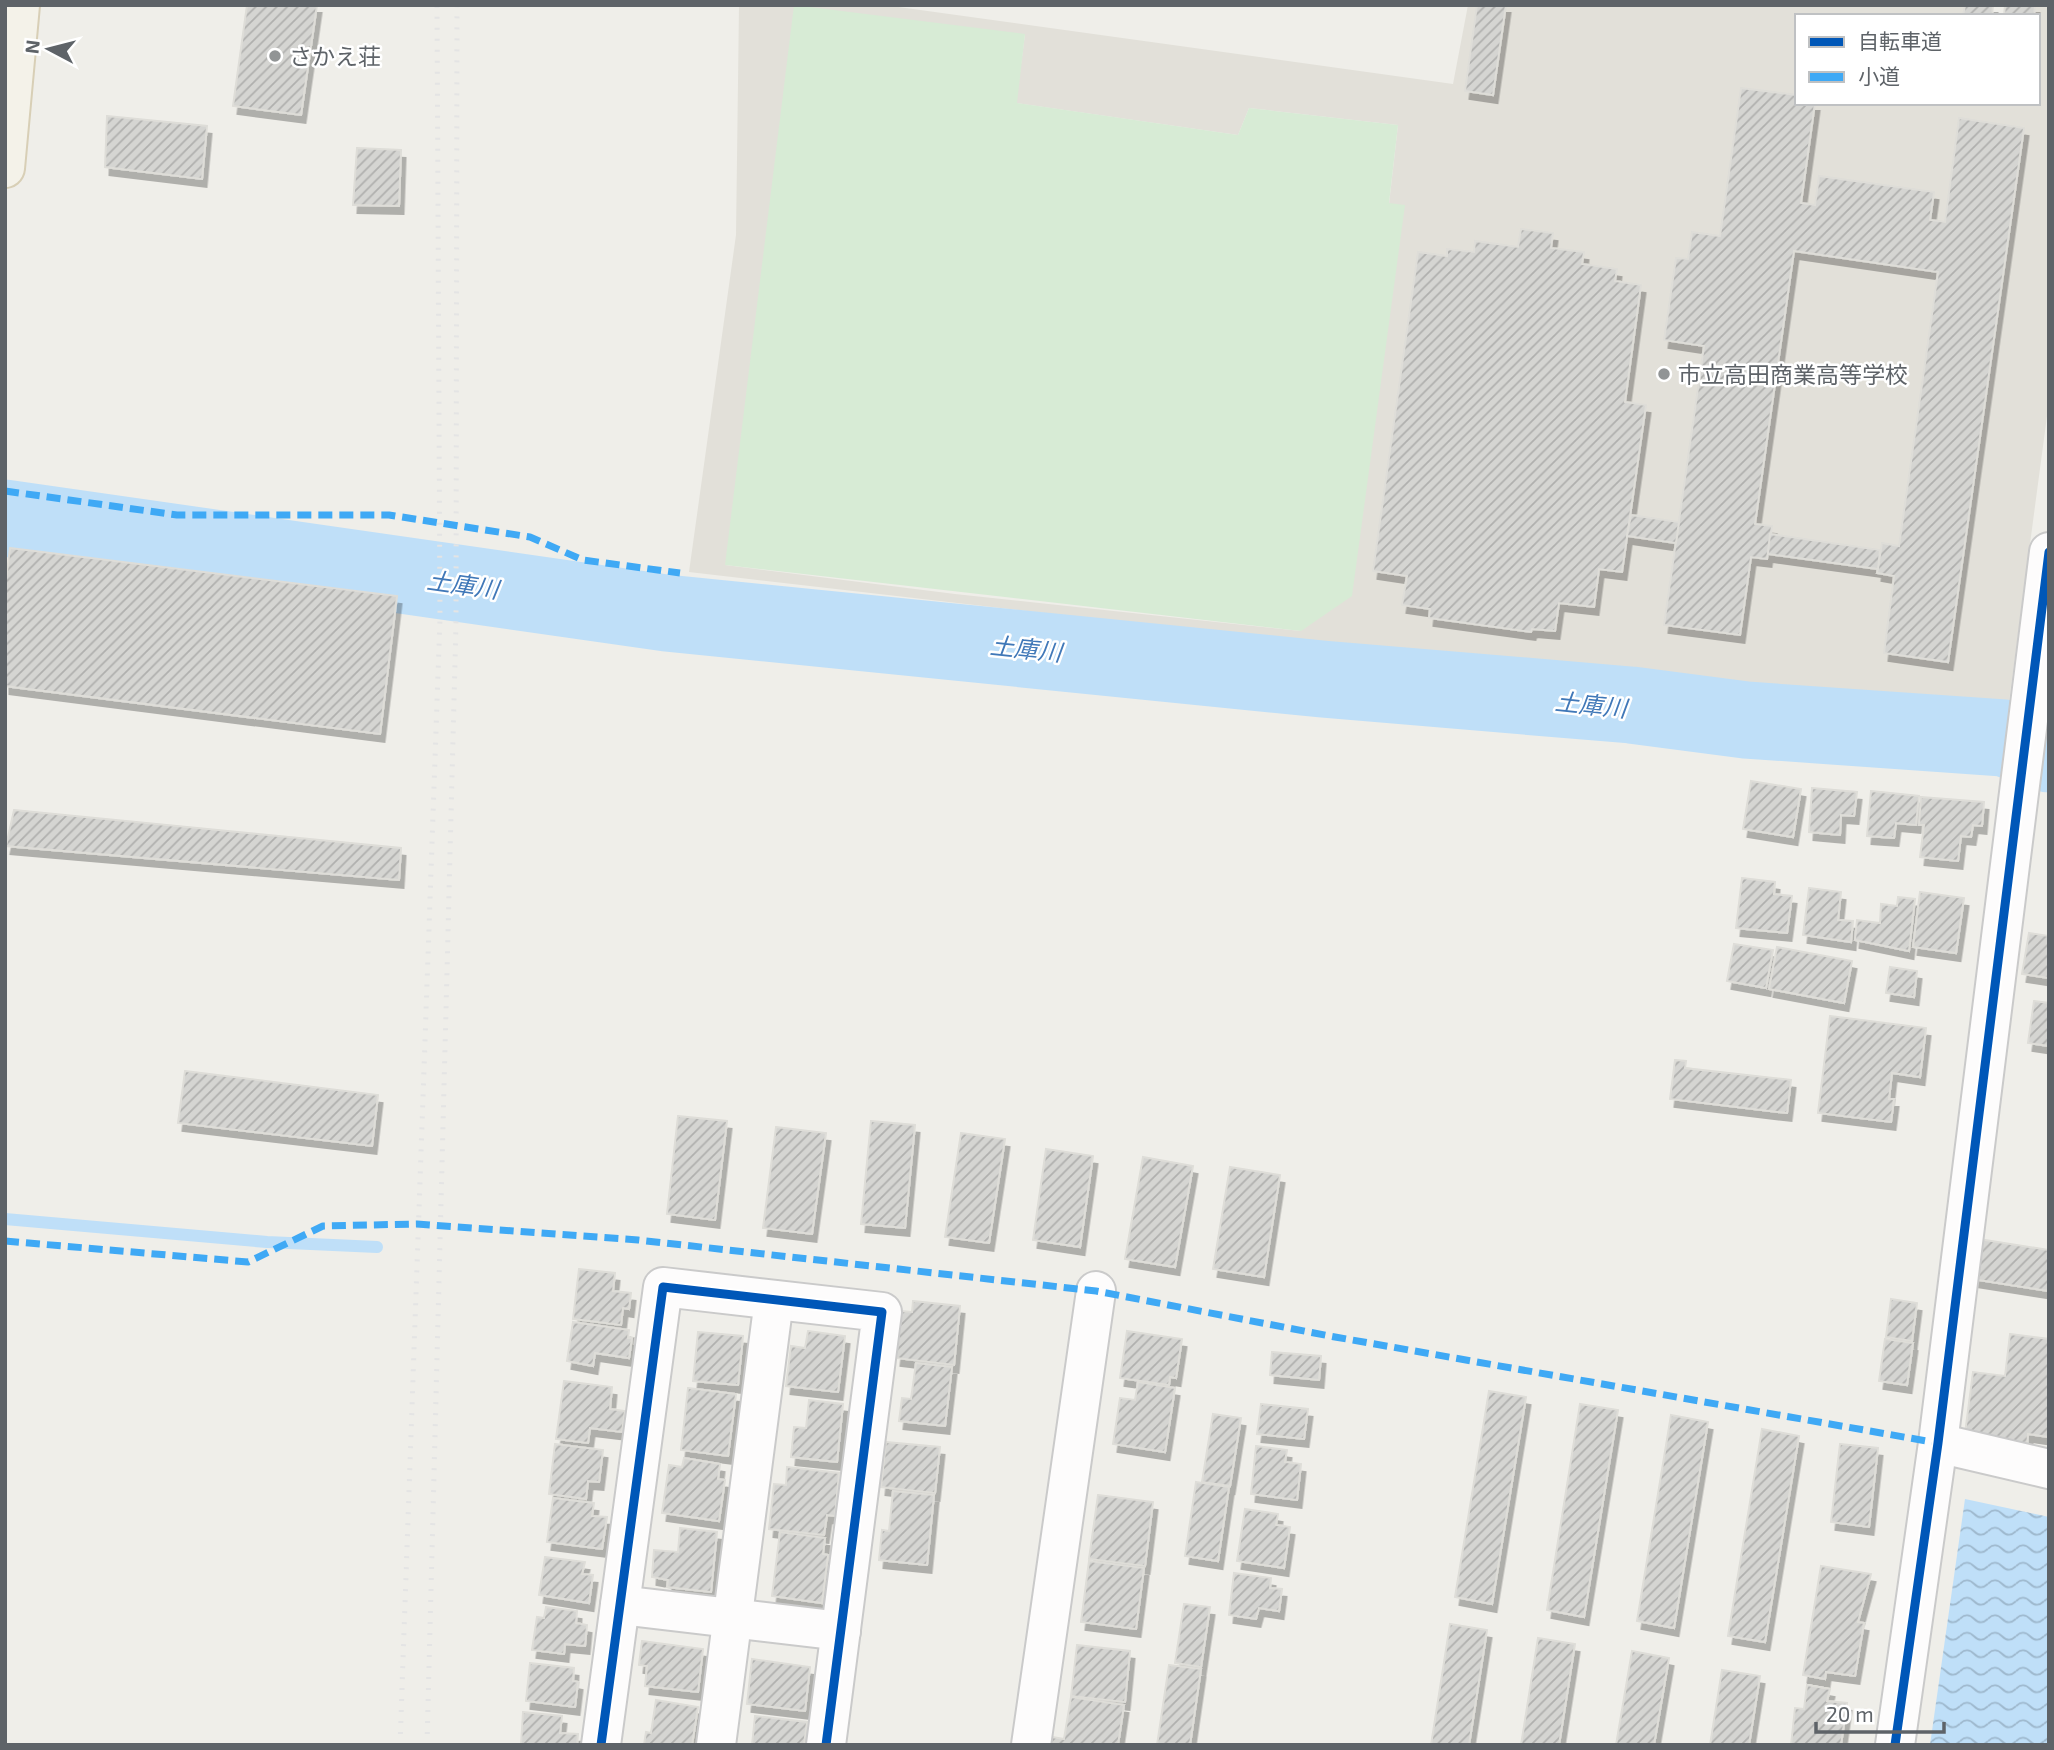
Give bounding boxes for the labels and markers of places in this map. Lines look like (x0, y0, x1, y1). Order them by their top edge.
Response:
place label: さかえ荘 (289, 42, 381, 70)
marker: さかえ荘 (267, 48, 283, 64)
place label: 市立高田商業高等学校 (1678, 360, 1908, 388)
marker: 市立高田商業高等学校 (1656, 366, 1672, 382)

